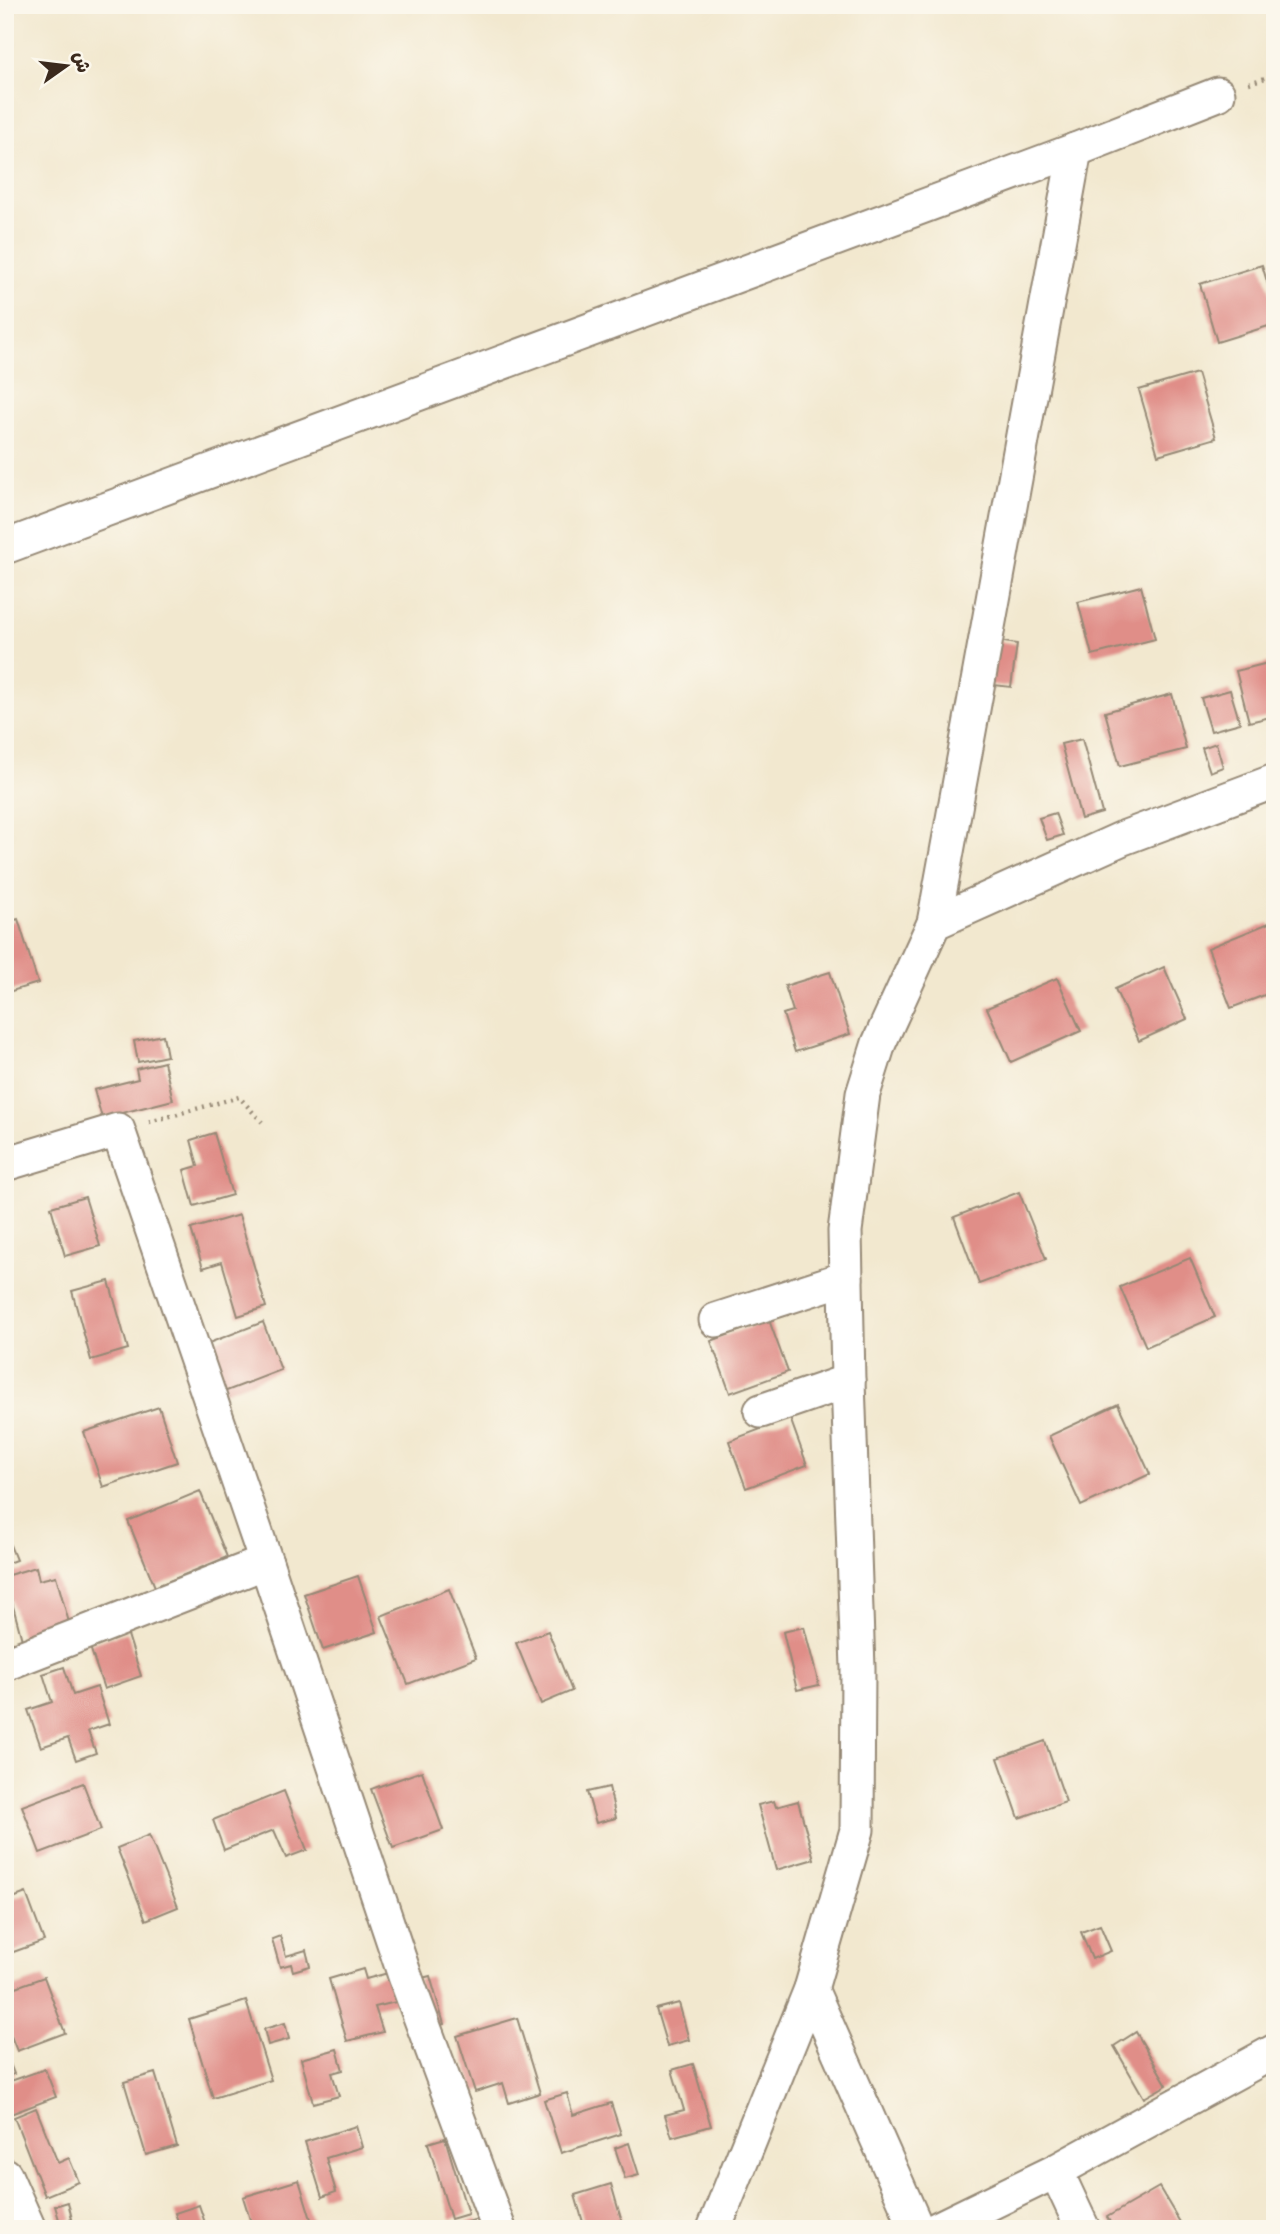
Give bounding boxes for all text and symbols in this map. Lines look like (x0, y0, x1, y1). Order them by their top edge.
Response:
north arrow (32, 32, 102, 102)
text: ش (66, 49, 96, 76)

